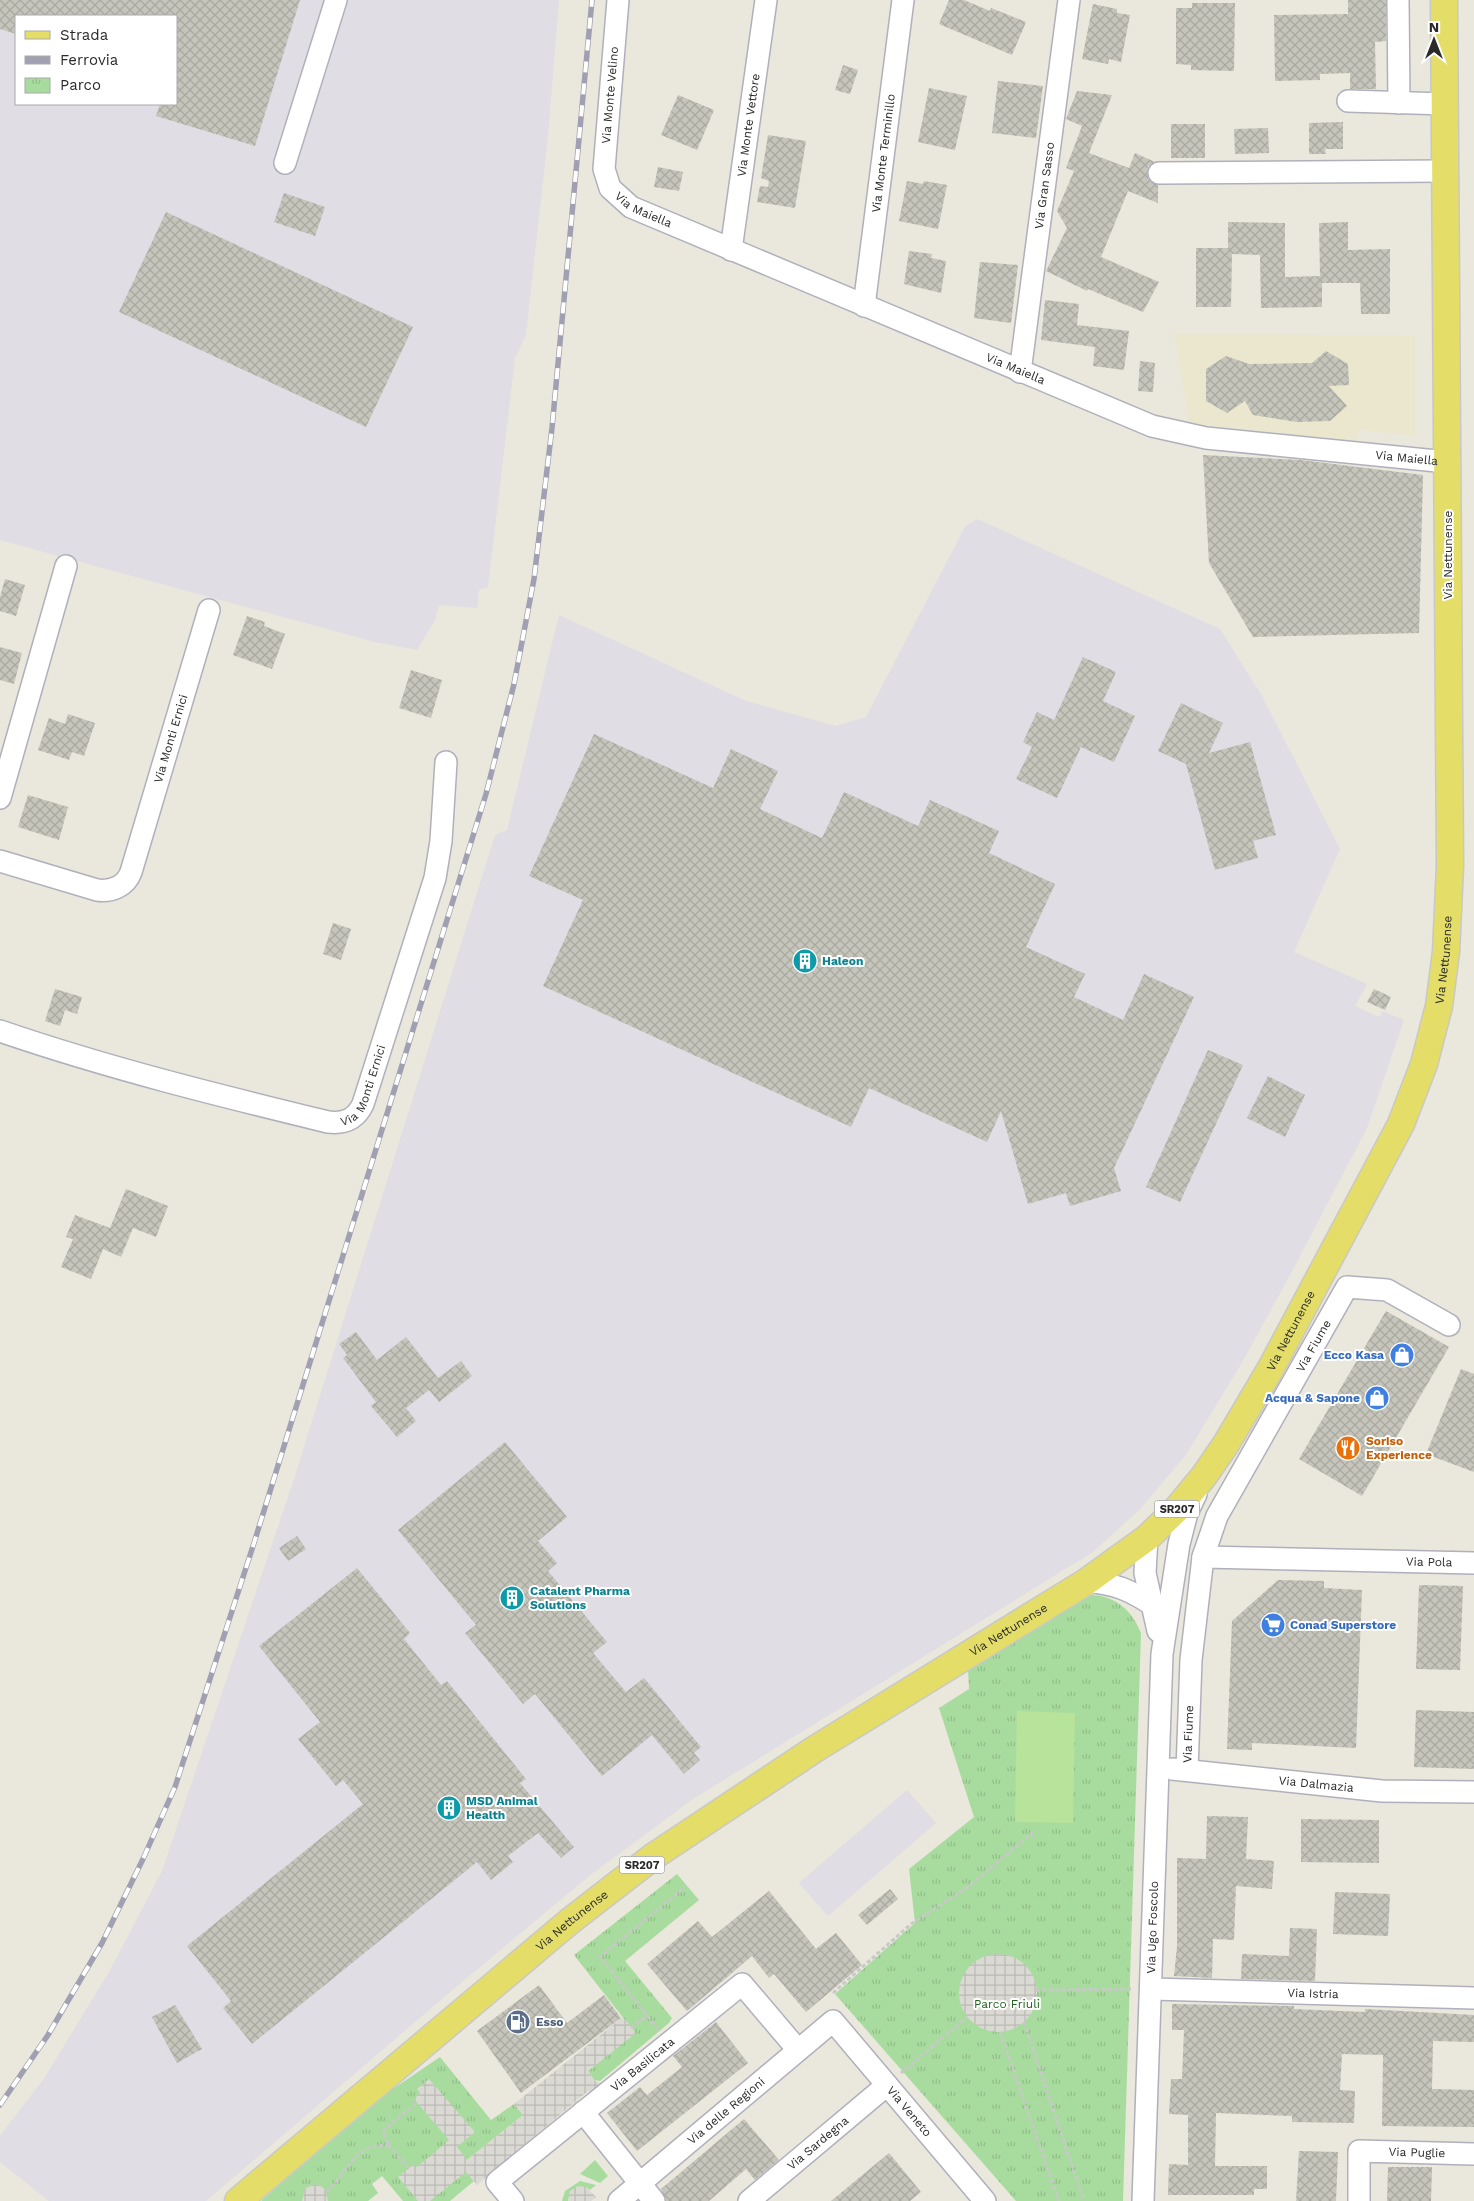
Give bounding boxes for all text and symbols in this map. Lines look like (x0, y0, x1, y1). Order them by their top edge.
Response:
legend (15, 15, 178, 105)
north arrow (1409, 15, 1459, 65)
text: N (1429, 19, 1439, 35)
text: Strada (60, 26, 109, 44)
street label: Via Monte Velino (599, 46, 621, 144)
text: Ferrovia (60, 51, 119, 69)
street label: Via Monte Vettore (734, 73, 763, 178)
text: Parco (60, 76, 101, 94)
street label: Via Monte Terminillo (869, 93, 898, 213)
street label: Via Gran Sasso (1032, 141, 1057, 230)
street label: Via Maiella (612, 189, 674, 230)
street label: Via Maiella (984, 350, 1047, 387)
street label: Via Maiella (1375, 448, 1439, 468)
street label: Via Nettunense (1441, 511, 1455, 599)
street label: Via Monti Ernici (151, 693, 190, 785)
street label: Via Nettunense (1432, 915, 1455, 1005)
building icon: Haleon (792, 948, 818, 974)
place label: Haleon (822, 954, 863, 968)
street label: Via Monti Ernici (339, 1043, 388, 1129)
street label: Via Nettunense (1264, 1288, 1318, 1373)
street label: Via Fiume (1293, 1317, 1334, 1374)
shop icon: Ecco Kasa (1389, 1342, 1415, 1368)
place label: Ecco Kasa (1324, 1348, 1384, 1362)
shop icon: Acqua & Sapone (1364, 1385, 1390, 1411)
place label: Acqua & Sapone (1265, 1391, 1360, 1405)
place label: Soriso Experience (1366, 1434, 1432, 1462)
restaurant icon: Soriso Experience (1335, 1435, 1361, 1461)
road number: SR207 (1154, 1500, 1200, 1518)
street label: Via Pola (1406, 1554, 1453, 1570)
place label: Catalent Pharma Solutions (530, 1584, 630, 1612)
building icon: Catalent Pharma Solutions (499, 1585, 525, 1611)
street label: Via Nettunense (967, 1601, 1050, 1659)
supermarket icon: Conad Superstore (1260, 1612, 1286, 1638)
place label: Conad Superstore (1290, 1618, 1396, 1632)
street label: Via Fiume (1180, 1705, 1196, 1763)
street label: Via Dalmazia (1278, 1773, 1355, 1795)
place label: MSD Animal Health (466, 1794, 538, 1822)
building icon: MSD Animal Health (436, 1795, 462, 1821)
road number: SR207 (620, 1856, 664, 1874)
street label: Via Ugo Foscolo (1144, 1881, 1161, 1974)
street label: Via Nettunense (533, 1887, 611, 1954)
street label: Via Istria (1287, 1986, 1339, 2001)
park label: Parco Friuli (974, 1997, 1040, 2011)
fuel station icon: Esso (505, 2009, 531, 2035)
place label: Esso (536, 2015, 564, 2029)
street label: Via Basilicata (608, 2034, 677, 2094)
street label: Via delle Regioni (685, 2074, 768, 2147)
street label: Via Veneto (884, 2083, 935, 2140)
street label: Via Sardegna (784, 2113, 852, 2173)
street label: Via Puglie (1389, 2145, 1445, 2160)

